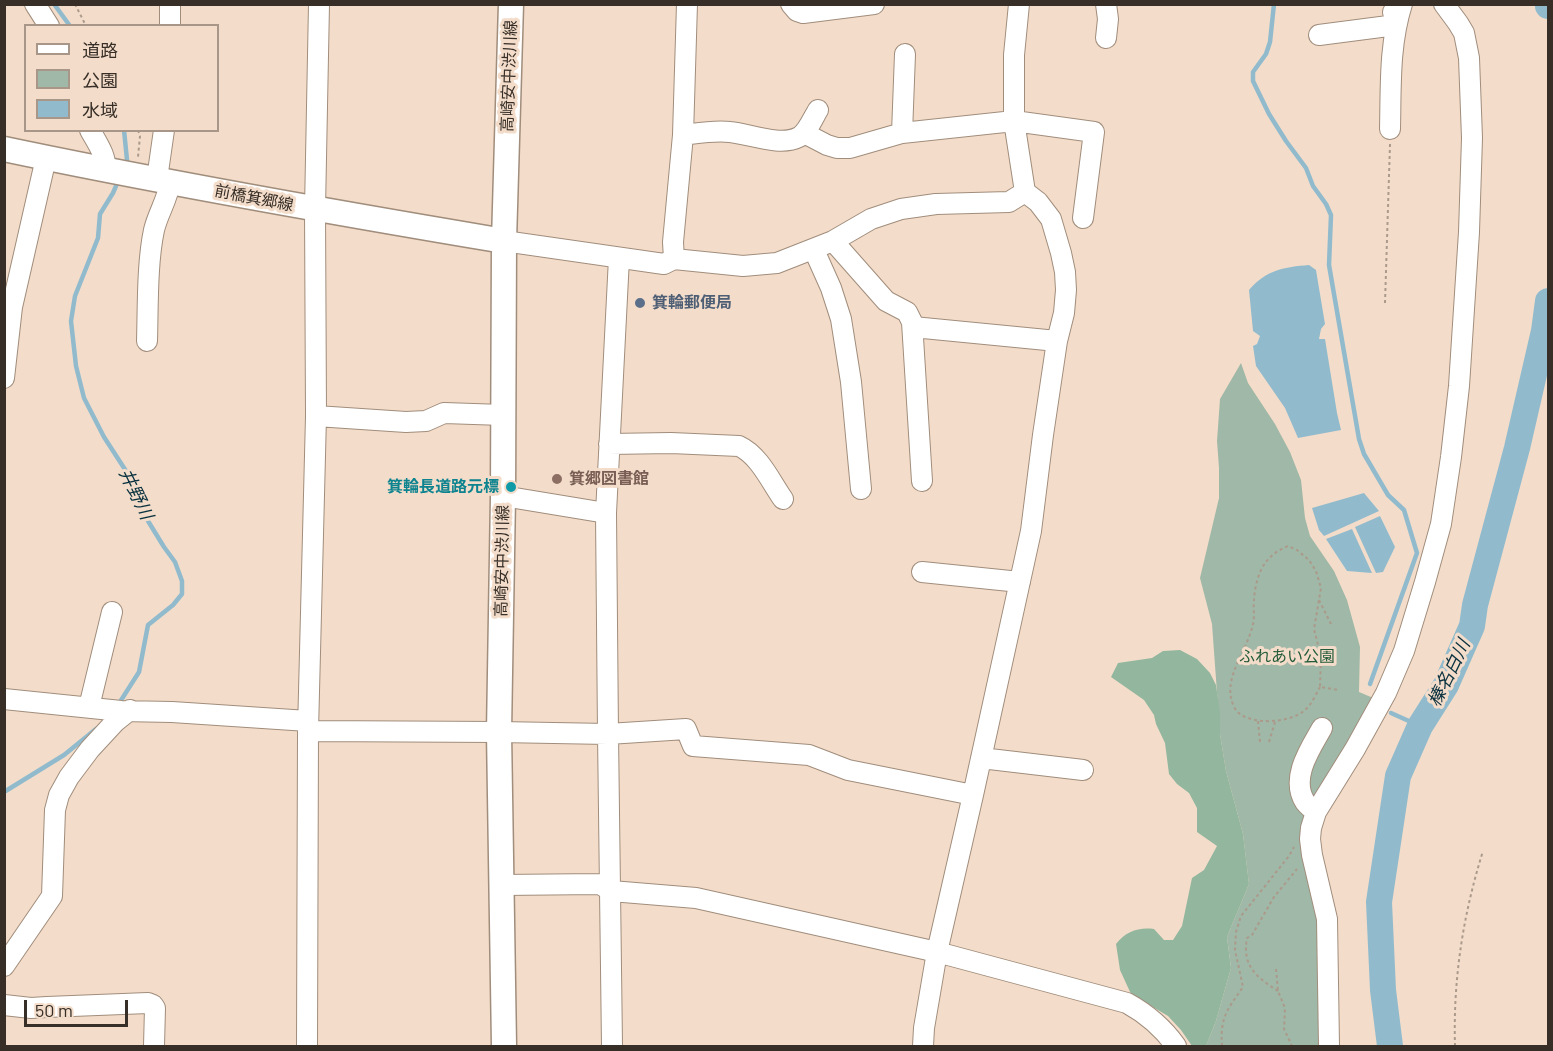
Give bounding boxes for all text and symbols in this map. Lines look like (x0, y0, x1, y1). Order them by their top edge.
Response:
street label: 高崎安中渋川線 (497, 20, 521, 132)
legend (24, 24, 219, 132)
text: 道路 (82, 39, 118, 61)
text: 公園 (82, 69, 118, 91)
text: 水域 (82, 99, 118, 121)
street label: 前橋箕郷線 (213, 181, 295, 215)
place label: 箕輪郵便局 (652, 293, 732, 313)
marker: 箕輪郵便局 (633, 296, 647, 310)
water label: 井野川 (114, 465, 158, 523)
place label: 箕郷図書館 (569, 469, 649, 489)
marker: 箕郷図書館 (550, 472, 564, 486)
place label: 箕輪長道路元標 (387, 477, 499, 497)
marker: 箕輪長道路元標 (504, 480, 518, 494)
street label: 高崎安中渋川線 (491, 505, 513, 617)
water label: 榛名白川 (1424, 636, 1474, 710)
park label: ふれあい公園 (1239, 647, 1335, 667)
scale bar (27, 988, 130, 1026)
text: 50 m (35, 999, 73, 1021)

